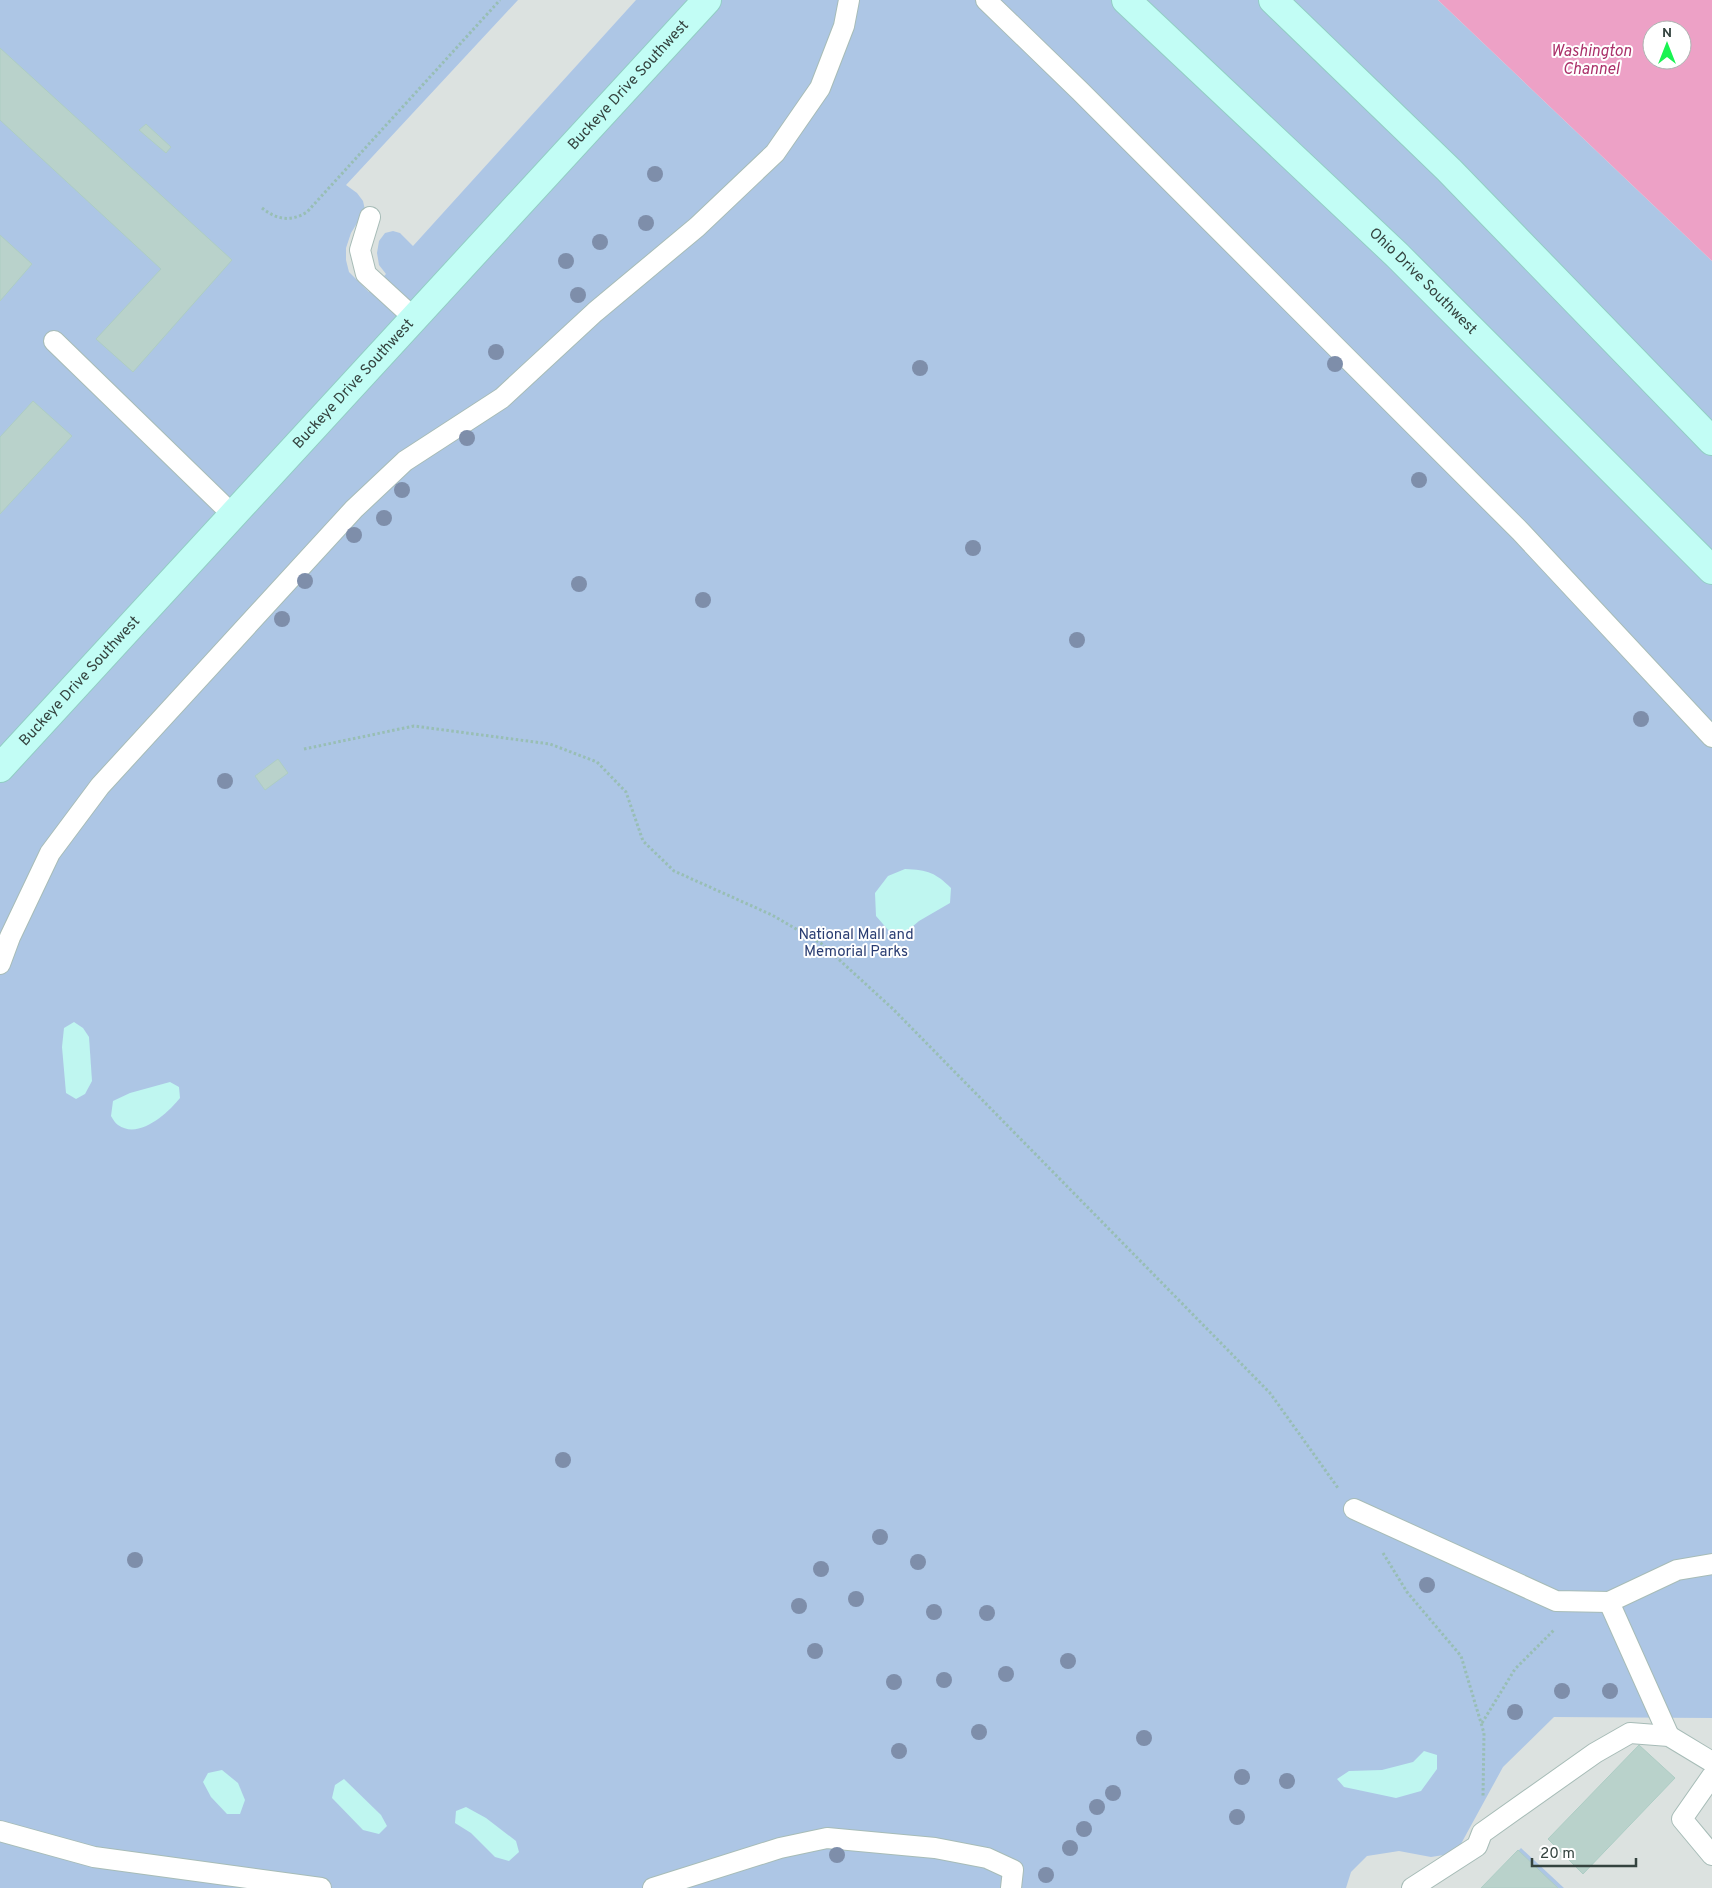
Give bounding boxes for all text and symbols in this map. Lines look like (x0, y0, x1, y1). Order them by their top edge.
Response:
street label: Buckeye Drive Southwest (564, 16, 693, 154)
north arrow (1642, 20, 1692, 70)
text: N (1662, 25, 1672, 42)
water label: Washington Channel (1551, 42, 1632, 80)
street label: Ohio Drive Southwest (1365, 224, 1481, 339)
street label: Buckeye Drive Southwest (289, 315, 418, 453)
street label: Buckeye Drive Southwest (15, 612, 144, 750)
park label: National Mall and Memorial Parks (798, 926, 914, 962)
scale bar (1532, 1836, 1636, 1868)
text: 20 m (1540, 1845, 1575, 1864)

